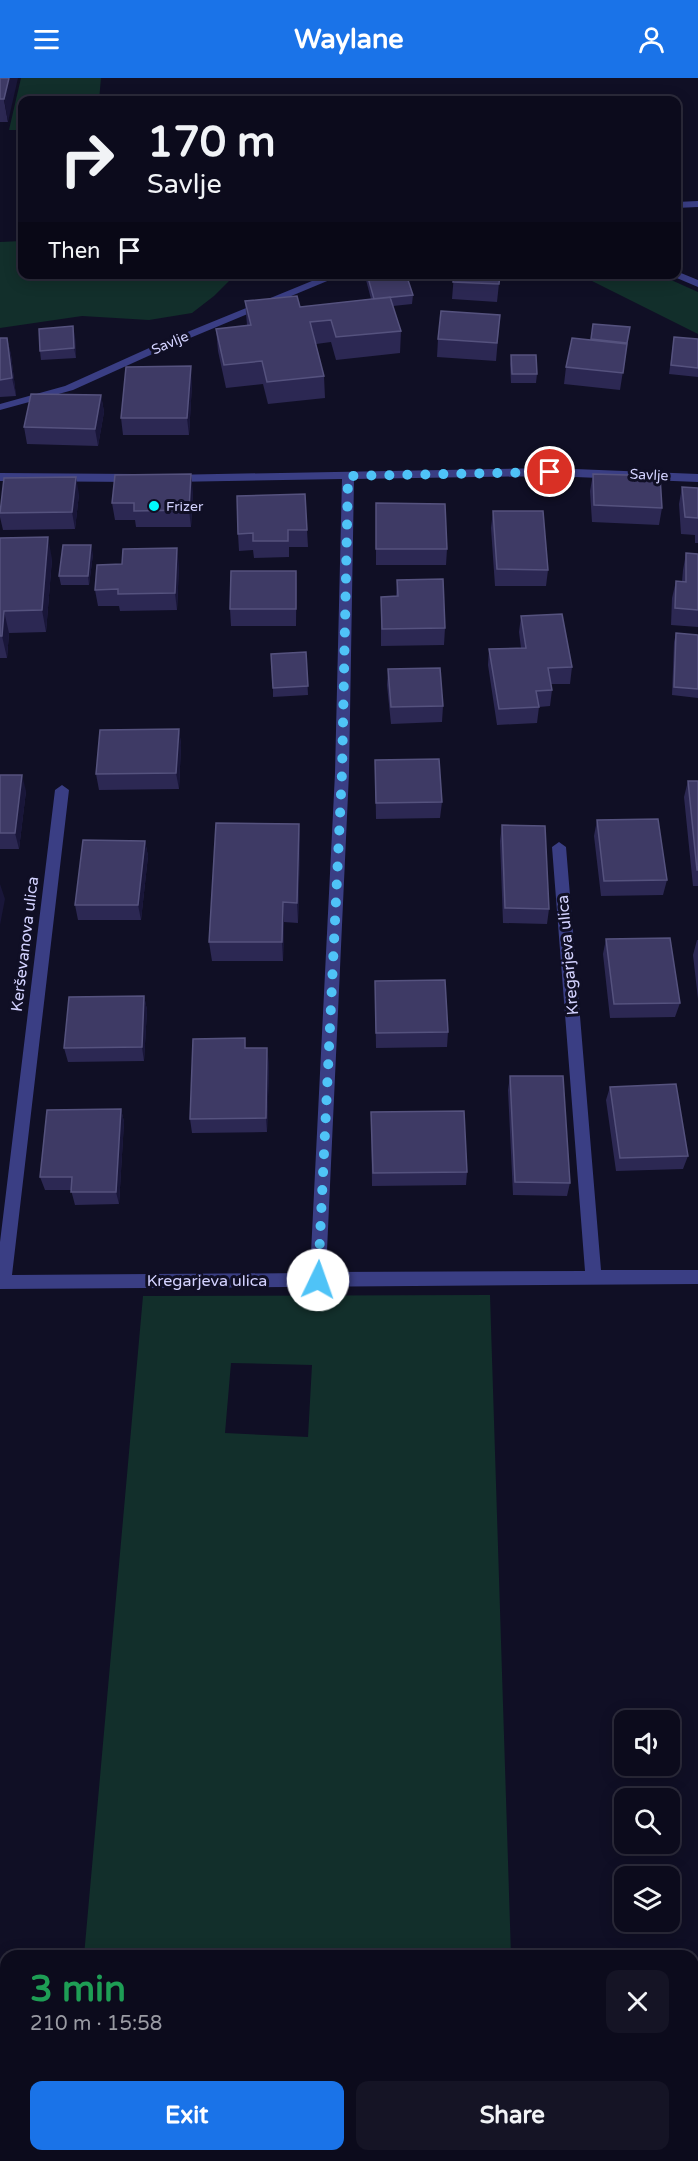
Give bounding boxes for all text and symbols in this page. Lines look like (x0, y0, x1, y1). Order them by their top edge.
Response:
icon: menu (30, 23, 63, 56)
text: Waylane (294, 23, 404, 56)
icon: person (635, 23, 668, 56)
text: 170 m (147, 117, 276, 168)
icon: right (48, 120, 126, 198)
text: Savlje (147, 168, 222, 201)
icon: arrive (113, 234, 146, 267)
text: Then (48, 238, 101, 264)
street label: Savlje (149, 328, 191, 358)
pin (524, 446, 575, 497)
icon: arrive (533, 455, 566, 488)
street label: Savlje (629, 465, 669, 485)
place label: Frizer (166, 498, 204, 515)
marker: Frizer (147, 499, 161, 513)
street label: Kerševanova ulica (7, 875, 43, 1013)
street label: Kregarjeva ulica (553, 894, 583, 1016)
position arrow (286, 1248, 350, 1312)
street label: Kregarjeva ulica (147, 1271, 267, 1291)
map controls (614, 1710, 680, 1932)
button: sound (614, 1710, 680, 1776)
button: search (614, 1788, 680, 1854)
button: layers (614, 1866, 680, 1932)
text: 3 min (30, 1968, 126, 2011)
button: close (606, 1970, 669, 2033)
text: 210 m · 15:58 (30, 2012, 162, 2036)
button: Exit (30, 2081, 344, 2150)
button: Share (356, 2081, 669, 2150)

